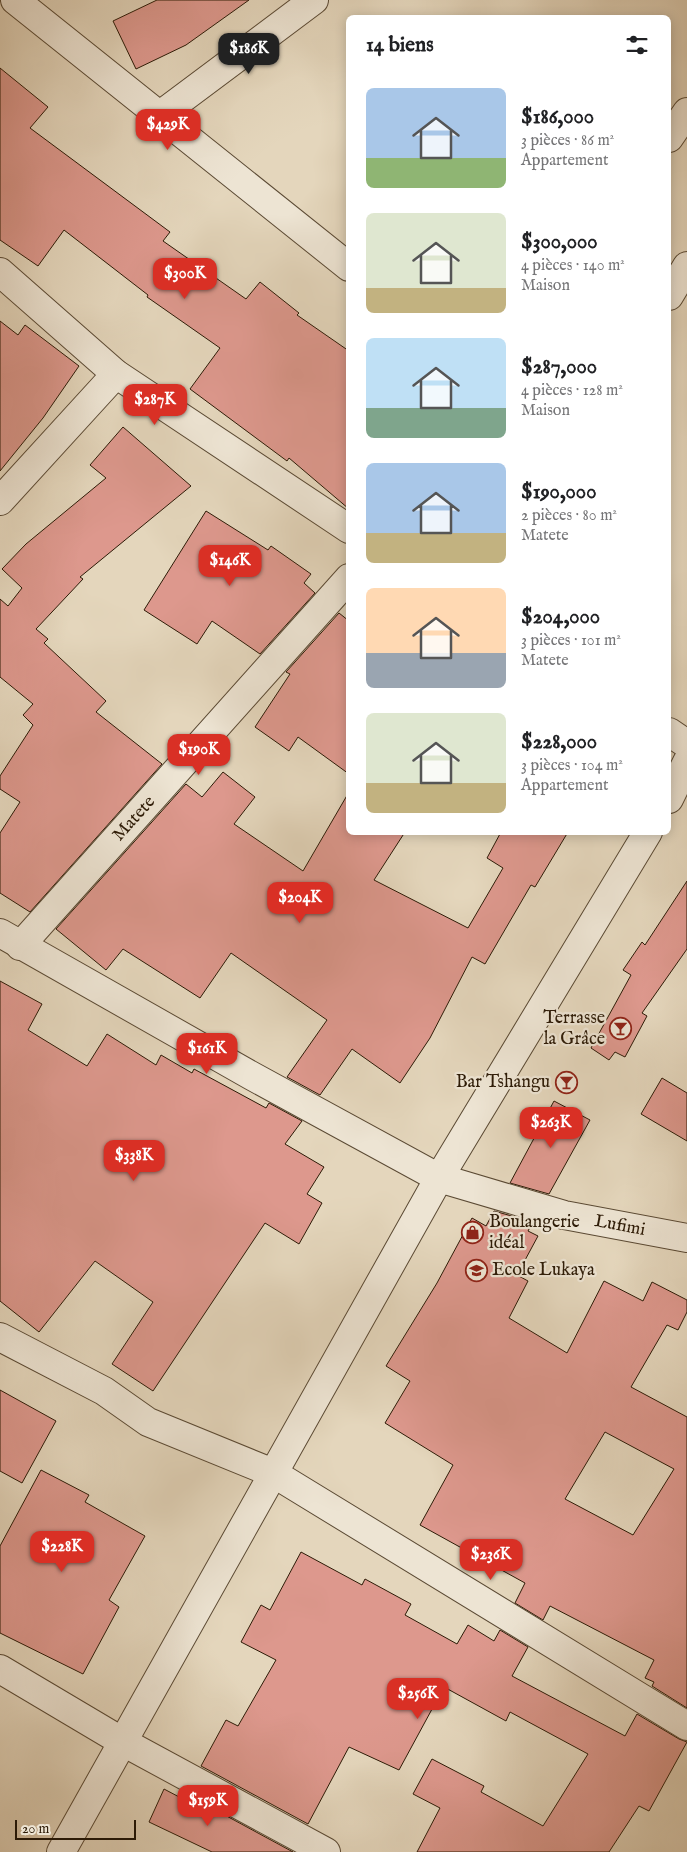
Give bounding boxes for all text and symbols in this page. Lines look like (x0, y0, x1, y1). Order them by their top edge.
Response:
icon: filters (623, 31, 651, 59)
pin: $186K (214, 32, 284, 75)
text: 14 biens (366, 32, 434, 59)
text: $186K (229, 39, 269, 59)
text: $186,000 (521, 104, 594, 131)
pin: $429K (133, 108, 203, 151)
icon: home (406, 108, 466, 168)
text: $429K (147, 115, 189, 135)
text: 3 pièces · 86 m² (521, 131, 614, 151)
text: Appartement (521, 151, 608, 171)
text: $300,000 (521, 229, 598, 256)
icon: home (406, 233, 466, 293)
text: 4 pièces · 140 m² (521, 256, 625, 276)
pin: $300K (150, 258, 220, 300)
text: $300K (164, 264, 206, 284)
text: Maison (521, 276, 570, 296)
text: $287,000 (521, 354, 597, 381)
icon: home (406, 358, 466, 418)
text: 4 pièces · 128 m² (521, 381, 623, 401)
pin: $287K (120, 384, 190, 426)
text: $287K (134, 390, 176, 410)
text: Maison (521, 401, 570, 421)
text: $190,000 (521, 479, 596, 506)
icon: home (406, 483, 466, 543)
text: 2 pièces · 80 m² (521, 506, 617, 526)
text: Matete (521, 526, 569, 546)
pin: $146K (195, 544, 265, 587)
text: $146K (210, 551, 250, 571)
text: $204,000 (521, 604, 600, 631)
icon: home (406, 608, 466, 668)
text: 3 pièces · 101 m² (521, 631, 621, 651)
text: Matete (521, 651, 569, 671)
text: $228,000 (521, 729, 597, 756)
icon: home (406, 733, 466, 793)
pin: $190K (164, 734, 234, 776)
text: $190K (178, 740, 220, 760)
text: 3 pièces · 104 m² (521, 756, 623, 776)
text: Appartement (521, 776, 608, 796)
street label: Matete (108, 791, 160, 846)
pin: $204K (265, 882, 335, 924)
text: $204K (278, 888, 322, 908)
place label: Terrasse la Grâce (543, 1007, 605, 1051)
bar icon: Terrasse la Grâce (609, 1016, 633, 1040)
pin: $161K (172, 1032, 242, 1075)
text: $161K (187, 1039, 227, 1059)
bar icon: Bar Tshangu (554, 1070, 578, 1094)
place label: Bar Tshangu (456, 1071, 550, 1094)
pin: $263K (516, 1106, 586, 1149)
text: $263K (531, 1113, 571, 1133)
pin: $338K (99, 1140, 169, 1182)
text: $338K (115, 1146, 153, 1166)
street label: Lufimi (593, 1209, 647, 1242)
place label: Boulangerie idéal (489, 1211, 580, 1255)
shop icon: Boulangerie idéal (461, 1220, 485, 1244)
school or university icon: Ecole Lukaya (464, 1258, 488, 1282)
place label: Ecole Lukaya (492, 1259, 595, 1282)
pin: $228K (27, 1530, 97, 1573)
text: $228K (41, 1537, 83, 1557)
pin: $236K (456, 1538, 526, 1581)
text: $236K (471, 1545, 511, 1565)
pin: $256K (383, 1678, 453, 1720)
text: $256K (398, 1684, 438, 1704)
pin: $159K (173, 1784, 243, 1827)
text: $159K (188, 1791, 228, 1811)
scale bar (15, 1817, 136, 1840)
text: 20 m (22, 1820, 49, 1838)

